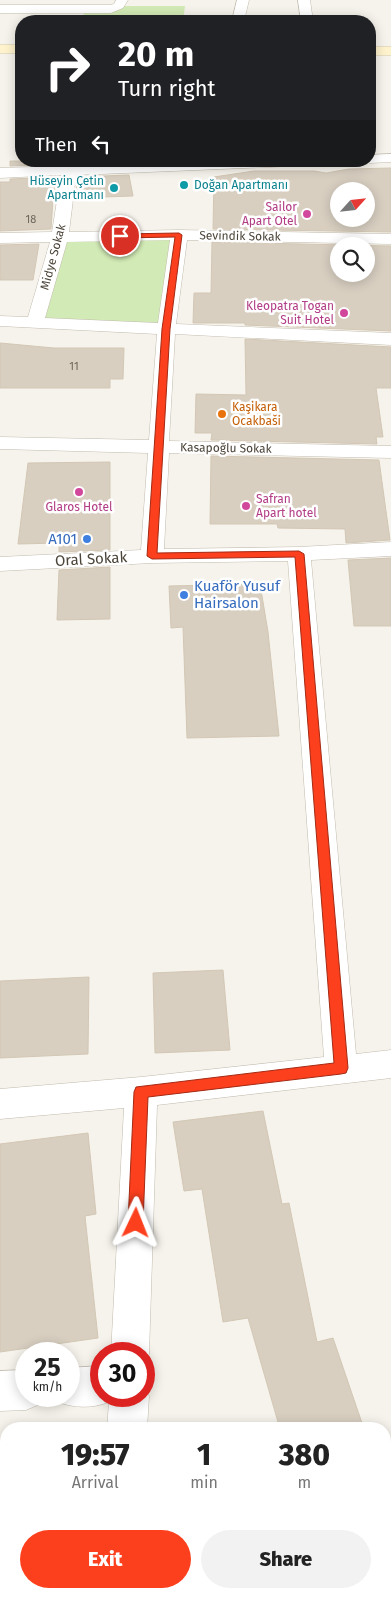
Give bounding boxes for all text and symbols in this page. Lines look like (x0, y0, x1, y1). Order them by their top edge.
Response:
text: 20 m (118, 33, 194, 75)
icon: right (35, 35, 100, 100)
text: Turn right (118, 75, 215, 102)
icon: left (87, 130, 115, 158)
text: Then (35, 133, 77, 156)
place label: Hüseyin Çetin Apartmanı (29, 174, 104, 202)
place label: Doğan Apartmanı (194, 178, 288, 192)
marker: Doğan Apartmanı (178, 179, 190, 191)
marker: Hüseyin Çetin Apartmanı (108, 182, 120, 194)
north arrow (330, 182, 375, 228)
map controls (330, 182, 375, 282)
place label: Sailor Apart Otel (242, 200, 297, 228)
marker: Sailor Apart Otel (301, 208, 313, 220)
house number: 18 (26, 213, 36, 226)
pin (99, 215, 141, 257)
street label: Midye Sokak (37, 222, 69, 291)
icon: arrive (106, 222, 134, 250)
street label: Sevindik Sokak (199, 228, 282, 244)
button: search (330, 237, 375, 282)
place label: Kleopatra Togan Suit Hotel (246, 299, 334, 327)
marker: Kleopatra Togan Suit Hotel (338, 307, 350, 319)
house number: 11 (69, 360, 79, 373)
place label: Kaşikara Ocakbaši (232, 400, 281, 428)
marker: Kaşikara Ocakbaši (216, 408, 228, 420)
street label: Kasapoğlu Sokak (180, 440, 273, 456)
marker: Glaros Hotel (73, 486, 85, 498)
place label: Safran Apart hotel (256, 492, 317, 520)
place label: Glaros Hotel (46, 500, 113, 514)
marker: Safran Apart hotel (240, 500, 252, 512)
place label: A101 (48, 530, 77, 548)
marker: A101 (81, 533, 93, 545)
street label: Oral Sokak (54, 548, 128, 570)
place label: Kuaför Yusuf Hairsalon (194, 577, 281, 612)
marker: Kuaför Yusuf Hairsalon (178, 589, 190, 601)
position arrow (109, 1196, 161, 1248)
speed limit sign: 30 (90, 1342, 155, 1407)
text: 25 (34, 1353, 61, 1383)
text: km/h (33, 1380, 62, 1394)
text: 19:57 (61, 1437, 129, 1473)
text: 1 (197, 1437, 211, 1473)
text: 380 (279, 1437, 330, 1473)
text: Arrival (72, 1473, 119, 1492)
text: min (190, 1473, 218, 1492)
text: m (298, 1473, 311, 1492)
button: Exit (20, 1530, 191, 1588)
button: Share (201, 1530, 371, 1588)

